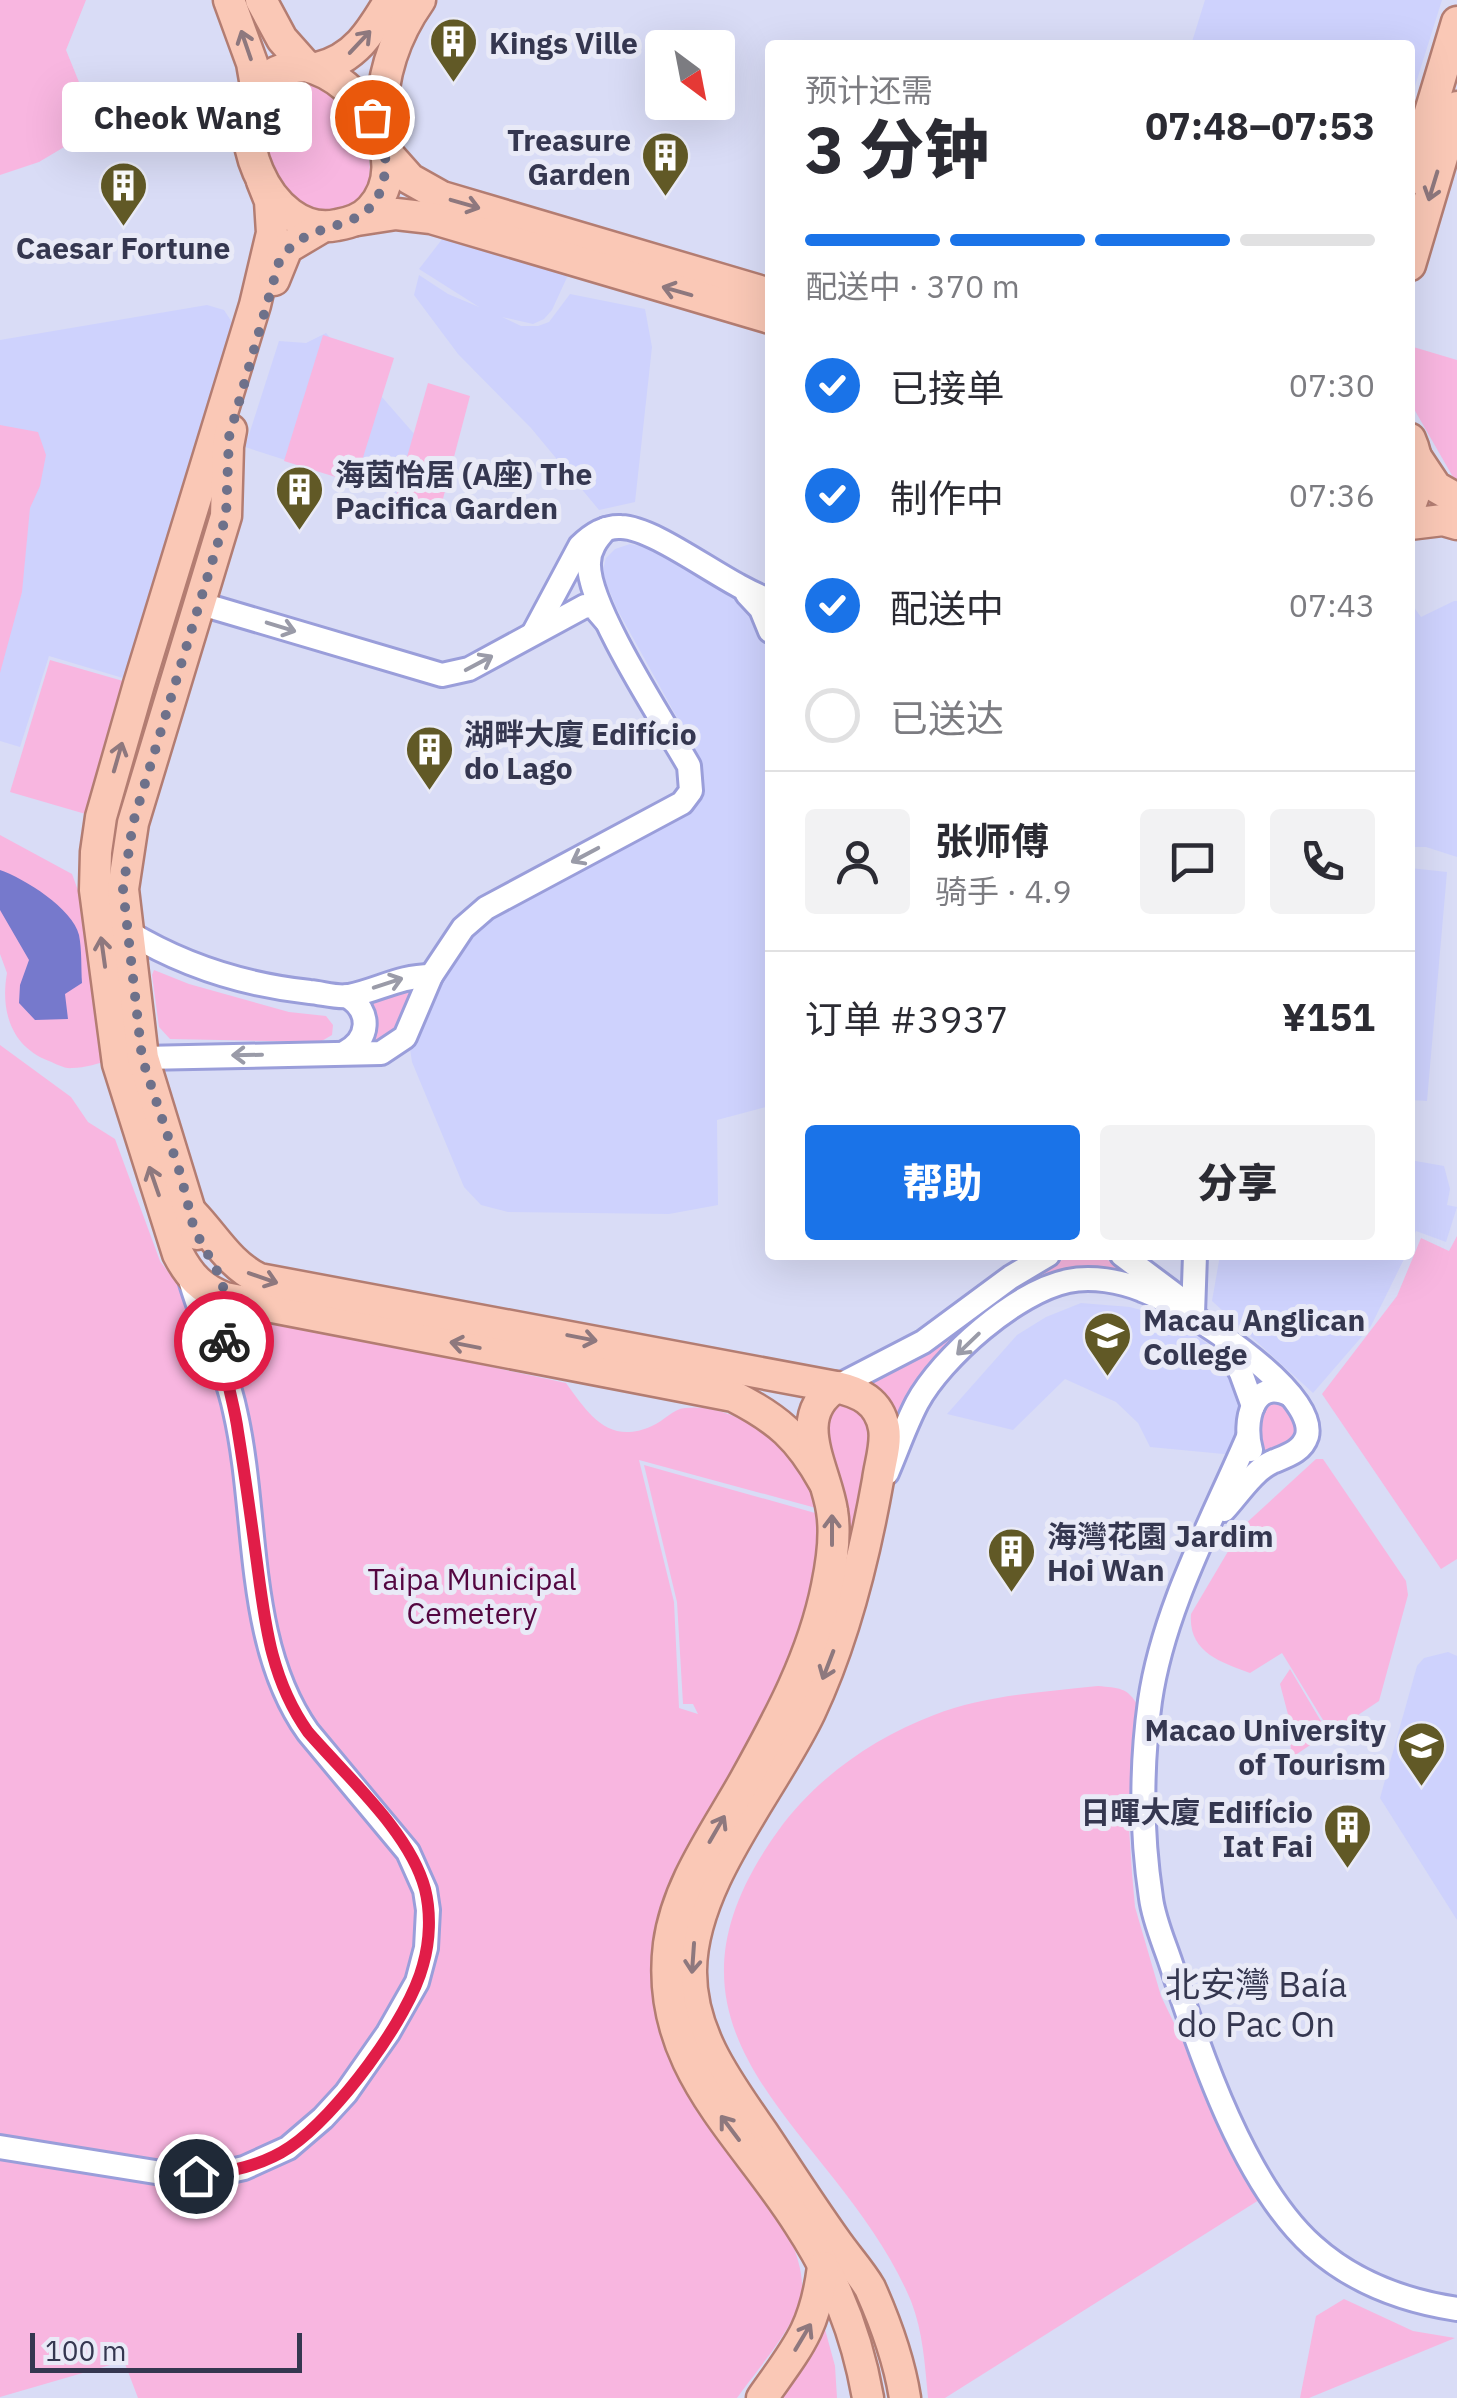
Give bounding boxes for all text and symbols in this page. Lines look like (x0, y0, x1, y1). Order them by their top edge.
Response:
building icon: Kings Ville (428, 16, 480, 84)
place label: Kings Ville (489, 23, 638, 62)
one-way arrow (235, 30, 253, 61)
one-way arrow (349, 30, 372, 55)
north arrow (645, 30, 735, 120)
map controls (645, 30, 735, 120)
text: 预计还需 (805, 69, 933, 111)
pin (330, 75, 415, 160)
callout: Cheok Wang (62, 82, 312, 152)
icon: bag (345, 90, 400, 145)
text: Cheok Wang (93, 96, 281, 138)
text: 07:48–07:53 (1145, 101, 1375, 150)
text: 3 分钟 (805, 106, 989, 191)
place label: Treasure Garden (507, 120, 631, 193)
building icon: Treasure Garden (640, 130, 692, 198)
building icon: Caesar Fortune (97, 160, 149, 228)
one-way arrow (1423, 170, 1441, 201)
one-way arrow (449, 196, 481, 214)
place label: Caesar Fortune (16, 228, 230, 267)
text: 配送中 · 370 m (805, 265, 1020, 307)
one-way arrow (661, 281, 693, 299)
icon: check (805, 358, 860, 413)
text: 已接单 (890, 363, 1004, 412)
text: 07:30 (1289, 364, 1375, 406)
place label: 海茵怡居 (A座) The Pacifica Garden (335, 454, 592, 527)
building icon: 海茵怡居 (A座) The Pacifica Garden (274, 464, 326, 532)
icon: check (805, 468, 860, 523)
text: 制作中 (890, 473, 1004, 522)
text: 07:36 (1289, 474, 1375, 516)
icon: check (805, 578, 860, 633)
text: 配送中 (890, 583, 1004, 632)
text: 07:43 (1289, 584, 1375, 626)
one-way arrow (264, 619, 296, 637)
one-way arrow (464, 653, 494, 672)
text: 已送达 (890, 693, 1004, 742)
place label: 湖畔大廈 Edifício do Lago (464, 714, 697, 787)
building icon: 湖畔大廈 Edifício do Lago (403, 724, 455, 792)
one-way arrow (110, 742, 129, 773)
button: person (805, 809, 910, 914)
button: chat (1140, 809, 1245, 914)
button: phone (1270, 809, 1375, 914)
text: 张师傅 (935, 816, 1049, 865)
one-way arrow (570, 846, 600, 865)
text: 骑手 · 4.9 (935, 870, 1072, 912)
one-way arrow (93, 936, 111, 968)
one-way arrow (372, 972, 404, 990)
text: ¥151 (1282, 992, 1375, 1041)
text: 订单 #3937 (805, 994, 1008, 1043)
one-way arrow (231, 1046, 263, 1065)
button: 帮助 (805, 1125, 1080, 1240)
button: 分享 (1100, 1125, 1375, 1240)
one-way arrow (143, 1166, 161, 1197)
one-way arrow (246, 1271, 278, 1289)
courier (174, 1291, 274, 1391)
place label: Macau Anglican College (1143, 1300, 1365, 1373)
school or university icon: Macau Anglican College (1082, 1310, 1134, 1378)
icon: bike (197, 1314, 252, 1369)
one-way arrow (565, 1330, 597, 1349)
one-way arrow (957, 1332, 981, 1356)
one-way arrow (450, 1334, 482, 1353)
one-way arrow (823, 1514, 842, 1546)
place label: 海灣花園 Jardim Hoi Wan (1047, 1516, 1274, 1589)
building icon: 海灣花園 Jardim Hoi Wan (986, 1526, 1038, 1594)
park label: Taipa Municipal Cemetery (367, 1559, 577, 1632)
one-way arrow (818, 1649, 836, 1680)
place label: Macao University of Tourism (1144, 1710, 1386, 1783)
school or university icon: Macao University of Tourism (1395, 1720, 1447, 1788)
place label: 日暉大廈 Edifício Iat Fai (1080, 1792, 1313, 1865)
building icon: 日暉大廈 Edifício Iat Fai (1322, 1802, 1374, 1870)
one-way arrow (707, 1815, 727, 1844)
one-way arrow (683, 1941, 702, 1973)
district label: 北安灣 Baía do Pac On (1165, 1961, 1347, 2047)
one-way arrow (719, 2115, 740, 2142)
pin (154, 2134, 239, 2219)
icon: home (169, 2149, 224, 2204)
one-way arrow (793, 2323, 813, 2352)
scale bar (30, 2328, 302, 2372)
text: 100 m (45, 2332, 126, 2369)

